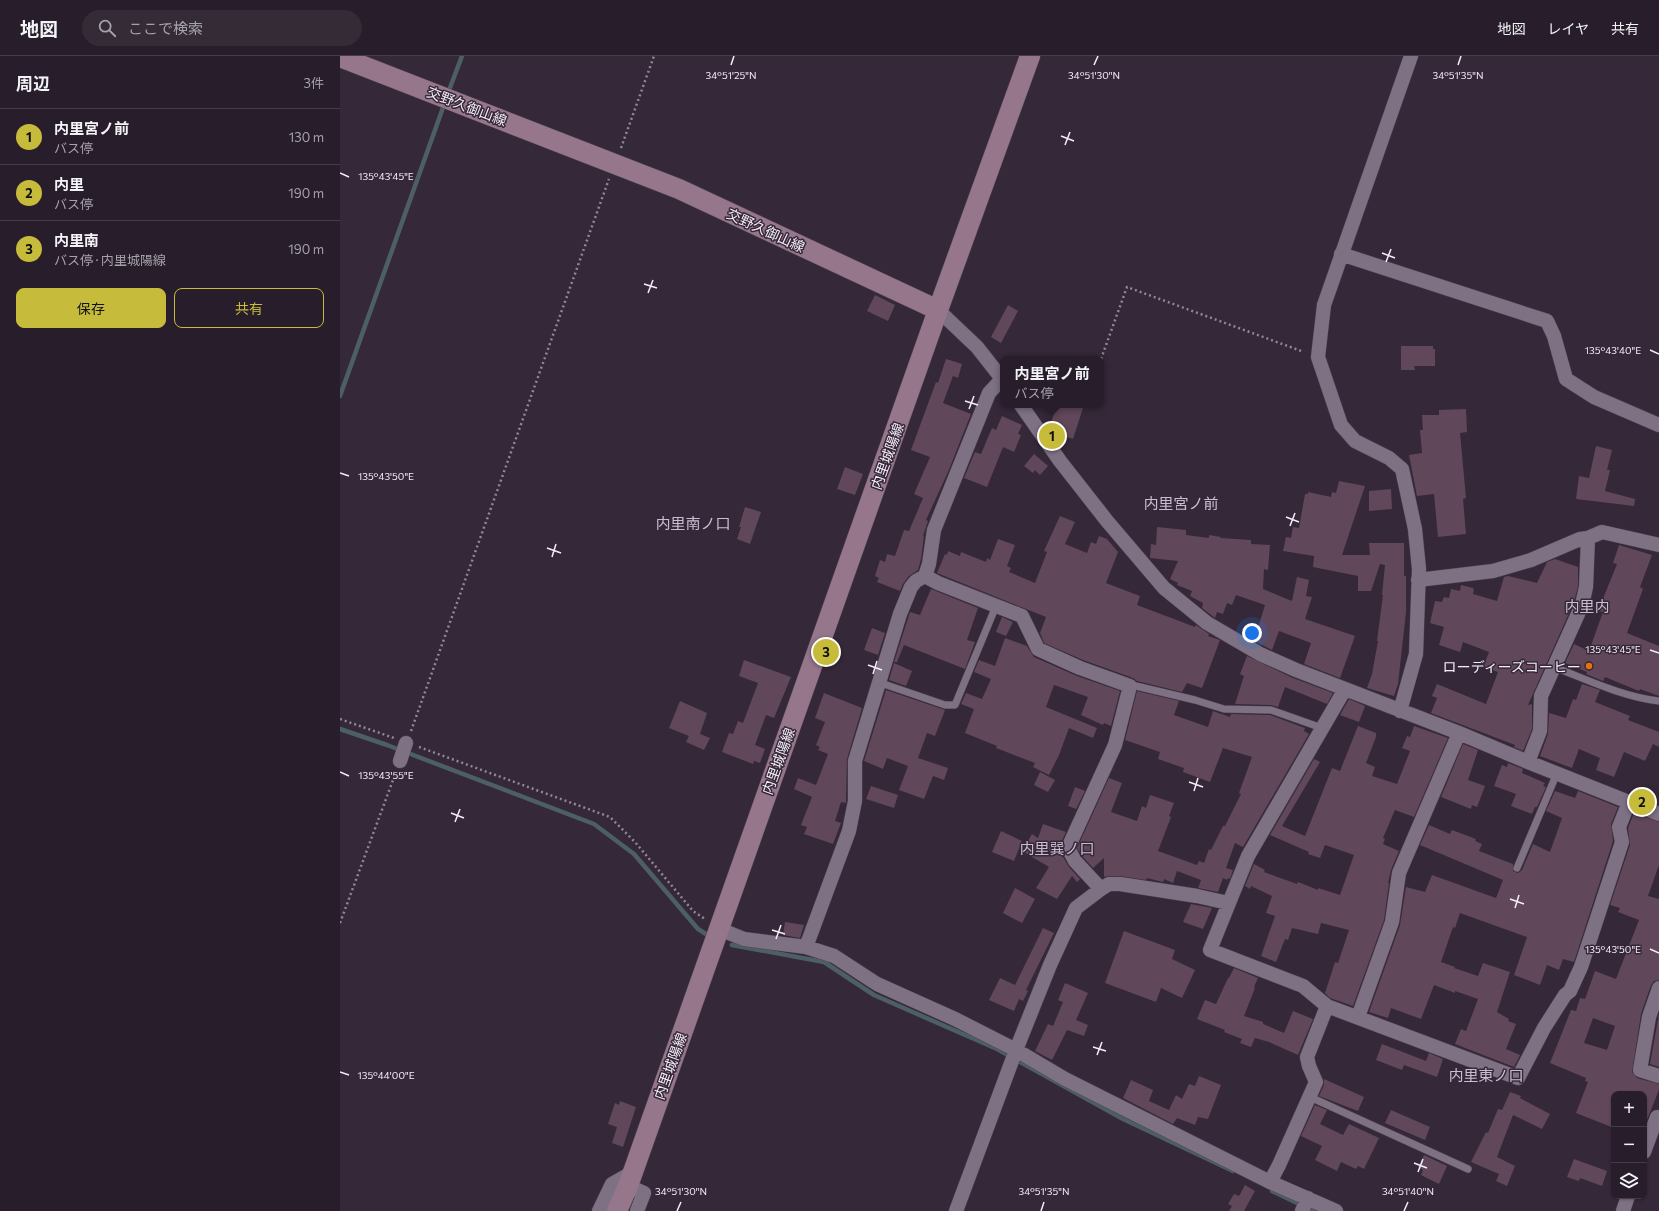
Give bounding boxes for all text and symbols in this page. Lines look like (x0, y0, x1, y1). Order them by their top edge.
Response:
search box (82, 10, 362, 46)
text: 地図 (20, 17, 58, 40)
icon: search (96, 17, 118, 39)
text: ここで検索 (128, 19, 203, 37)
text: 地図 (1497, 20, 1525, 37)
text: レイヤ (1547, 20, 1589, 37)
text: 共有 (1611, 20, 1639, 37)
text: 34°51'25"N (706, 69, 756, 81)
text: 34°51'30"N (1068, 69, 1120, 81)
text: 34°51'35"N (1432, 69, 1484, 81)
text: 周辺 (16, 73, 50, 94)
text: 3件 (304, 75, 324, 91)
street label: 交野久御山線 (425, 83, 509, 129)
text: 内里宮ノ前 (54, 119, 129, 137)
text: 1 (26, 129, 32, 145)
text: 130 m (289, 129, 324, 145)
text: バス停 (54, 140, 93, 156)
text: 135°43'45"E (358, 170, 414, 182)
text: 内里 (54, 175, 84, 193)
text: 2 (25, 185, 33, 201)
text: 190 m (288, 185, 324, 201)
text: バス停 (54, 196, 93, 212)
street label: 交野久御山線 (724, 205, 808, 255)
text: 内里南 (54, 231, 99, 249)
text: 3 (25, 241, 33, 257)
text: 190 m (288, 241, 324, 257)
text: バス停 · 内里城陽線 (54, 252, 166, 268)
button: 保存 (16, 288, 166, 328)
button: 共有 (174, 288, 324, 328)
text: 135°43'40"E (1585, 344, 1641, 356)
popup (1000, 356, 1104, 408)
text: 内里宮ノ前 (1014, 364, 1090, 382)
text: バス停 (1014, 385, 1054, 401)
street label: 内里城陽線 (867, 420, 907, 492)
pin: 1 (1039, 421, 1065, 451)
text: 135°43'50"E (358, 470, 414, 482)
district label: 内里宮ノ前 (1143, 494, 1219, 512)
district label: 内里南ノ口 (655, 514, 731, 532)
district label: 内里内 (1564, 597, 1610, 615)
your location (1242, 623, 1262, 643)
pin: 3 (813, 637, 839, 667)
text: 135°43'45"E (1585, 643, 1641, 655)
place label: ローディーズコーヒー (1443, 658, 1581, 675)
marker: ローディーズコーヒー (1584, 661, 1594, 671)
street label: 内里城陽線 (758, 725, 798, 797)
text: 135°43'55"E (358, 769, 414, 781)
pin: 2 (1629, 787, 1655, 817)
district label: 内里巽ノ口 (1019, 839, 1095, 857)
text: 135°43'50"E (1585, 943, 1641, 955)
street label: 内里城陽線 (650, 1030, 690, 1102)
district label: 内里東ノ口 (1448, 1066, 1524, 1084)
text: 135°44'00"E (357, 1069, 415, 1081)
map controls (1611, 1091, 1647, 1199)
button: + (1611, 1091, 1647, 1127)
button: − (1611, 1127, 1647, 1163)
button: layers (1611, 1163, 1647, 1199)
text: 34°51'30"N (655, 1185, 707, 1197)
text: 34°51'35"N (1018, 1185, 1070, 1197)
text: 34°51'40"N (1382, 1185, 1434, 1197)

